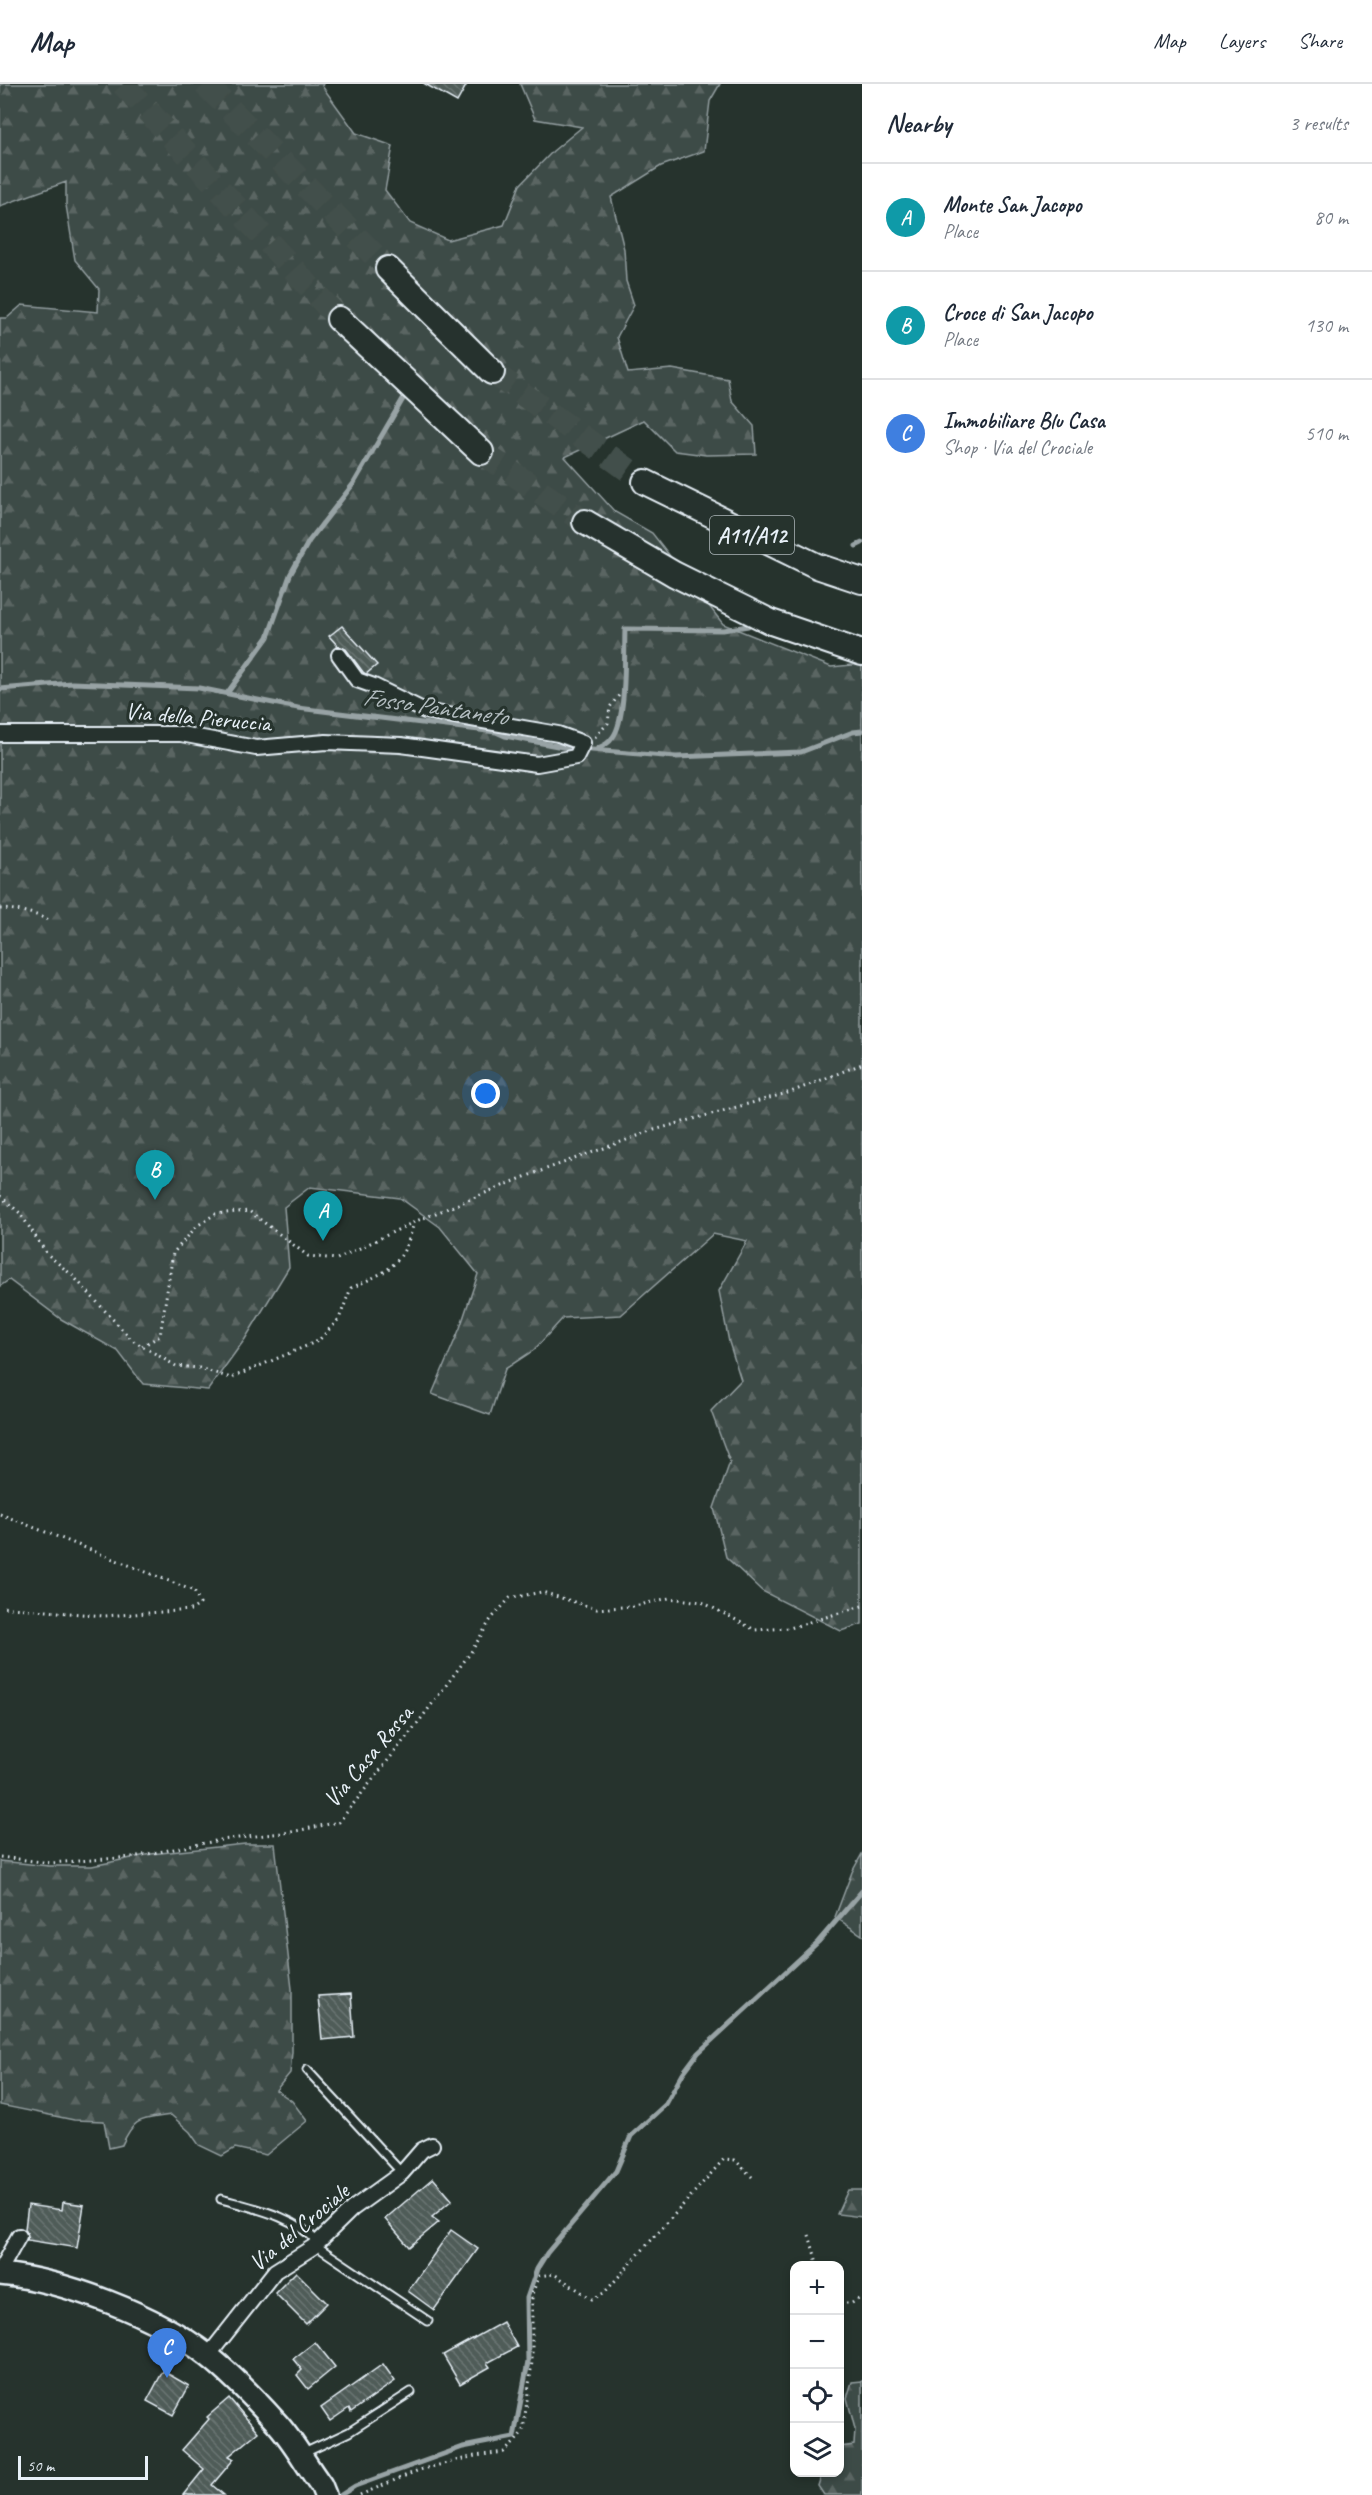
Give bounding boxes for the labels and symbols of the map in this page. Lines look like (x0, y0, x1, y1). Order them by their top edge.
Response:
road number: A11/A12 (710, 516, 794, 554)
water label: Fosso Pantaneto (361, 680, 513, 733)
street label: Via della Pieruccia (124, 696, 274, 738)
your location (471, 1079, 500, 1108)
pin: B (136, 1150, 174, 1200)
pin: A (304, 1192, 342, 1241)
street label: Via Casa Rossa (317, 1697, 421, 1813)
street label: Via del Crociale (243, 2175, 357, 2278)
pin: C (148, 2328, 186, 2378)
scale bar (18, 2453, 148, 2480)

